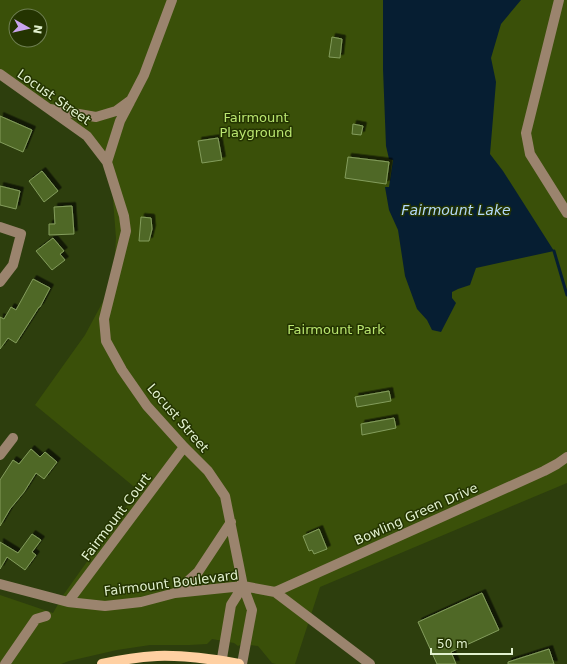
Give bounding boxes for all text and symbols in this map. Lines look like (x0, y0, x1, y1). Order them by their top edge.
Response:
north arrow (8, 8, 48, 48)
text: N (30, 24, 44, 35)
street label: Locust Street (15, 66, 93, 128)
park label: Fairmount Playground (219, 110, 293, 140)
water label: Fairmount Lake (401, 202, 511, 218)
park label: Fairmount Park (287, 322, 385, 337)
street label: Locust Street (144, 381, 212, 455)
street label: Fairmount Court (78, 471, 154, 563)
street label: Bowling Green Drive (352, 480, 480, 548)
street label: Fairmount Boulevard (103, 567, 239, 599)
scale bar (431, 630, 512, 656)
text: 50 m (437, 637, 468, 651)

